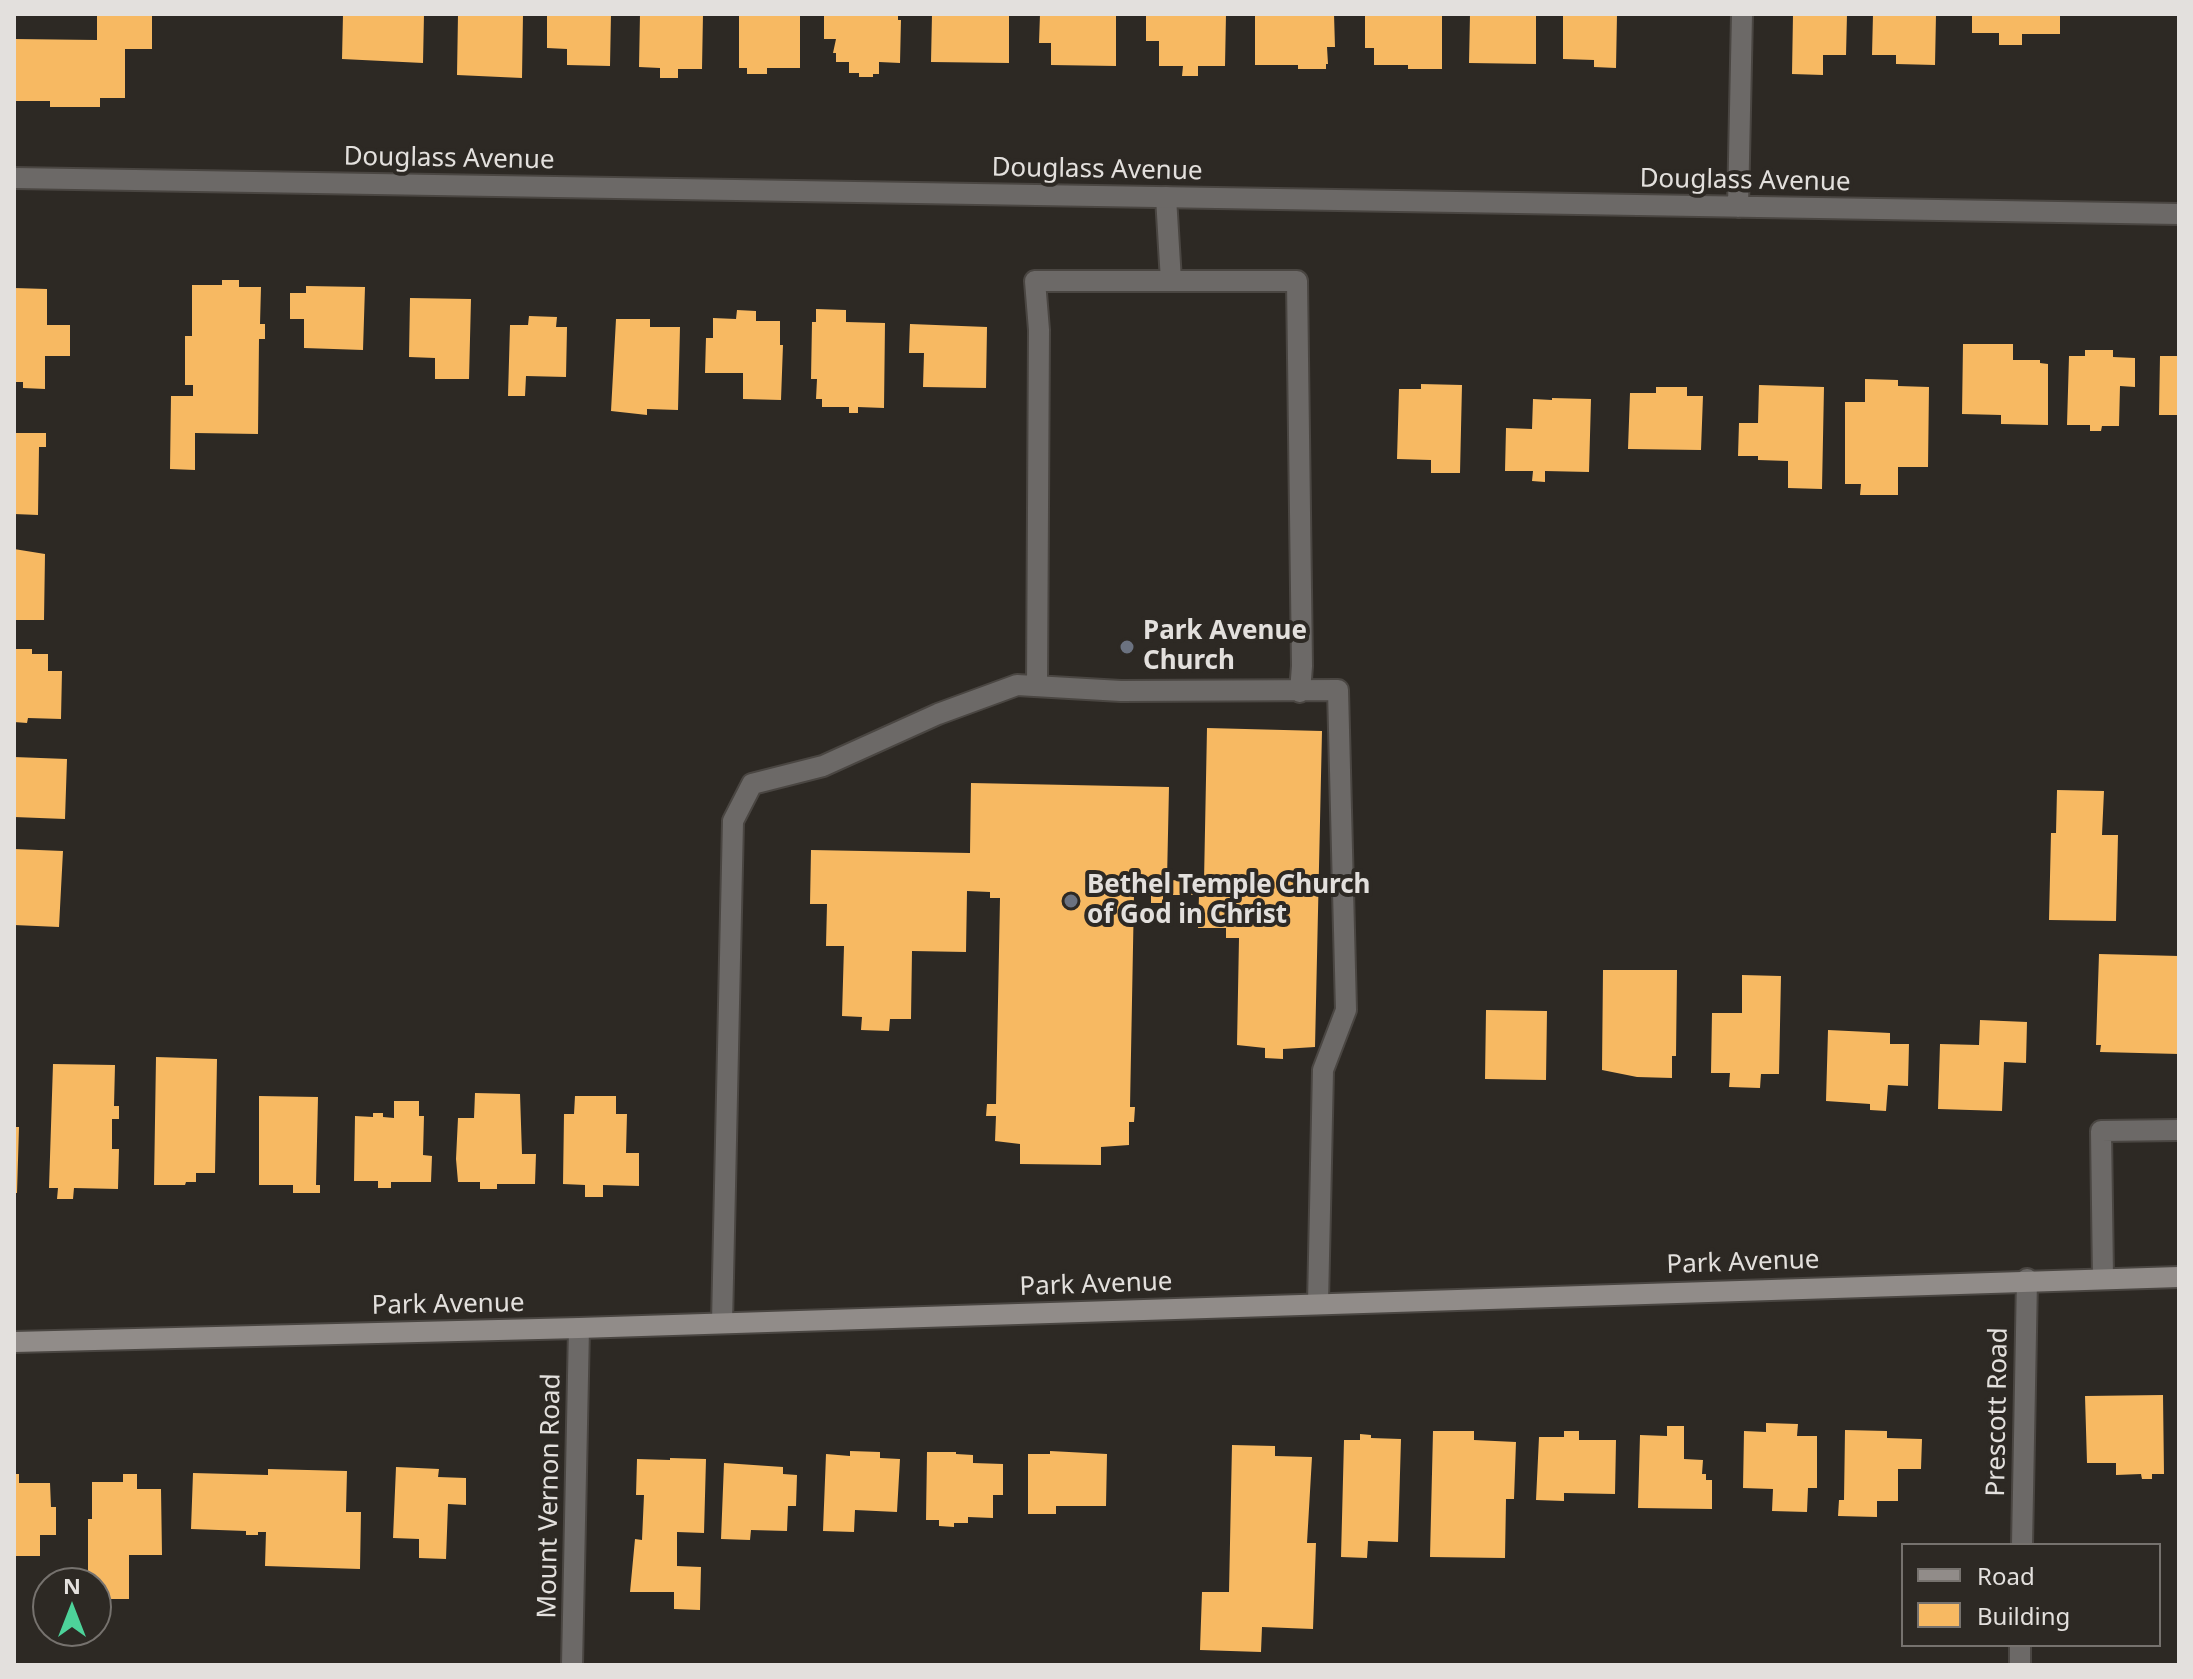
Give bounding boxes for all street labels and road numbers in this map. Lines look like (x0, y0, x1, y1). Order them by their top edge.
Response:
street label: Douglass Avenue (343, 142, 555, 176)
street label: Douglass Avenue (991, 153, 1203, 187)
street label: Douglass Avenue (1639, 164, 1851, 198)
street label: Park Avenue (1666, 1245, 1820, 1281)
street label: Park Avenue (1019, 1267, 1173, 1303)
street label: Park Avenue (371, 1288, 525, 1322)
street label: Prescott Road (1981, 1327, 2015, 1497)
street label: Mount Vernon Road (532, 1373, 568, 1619)

